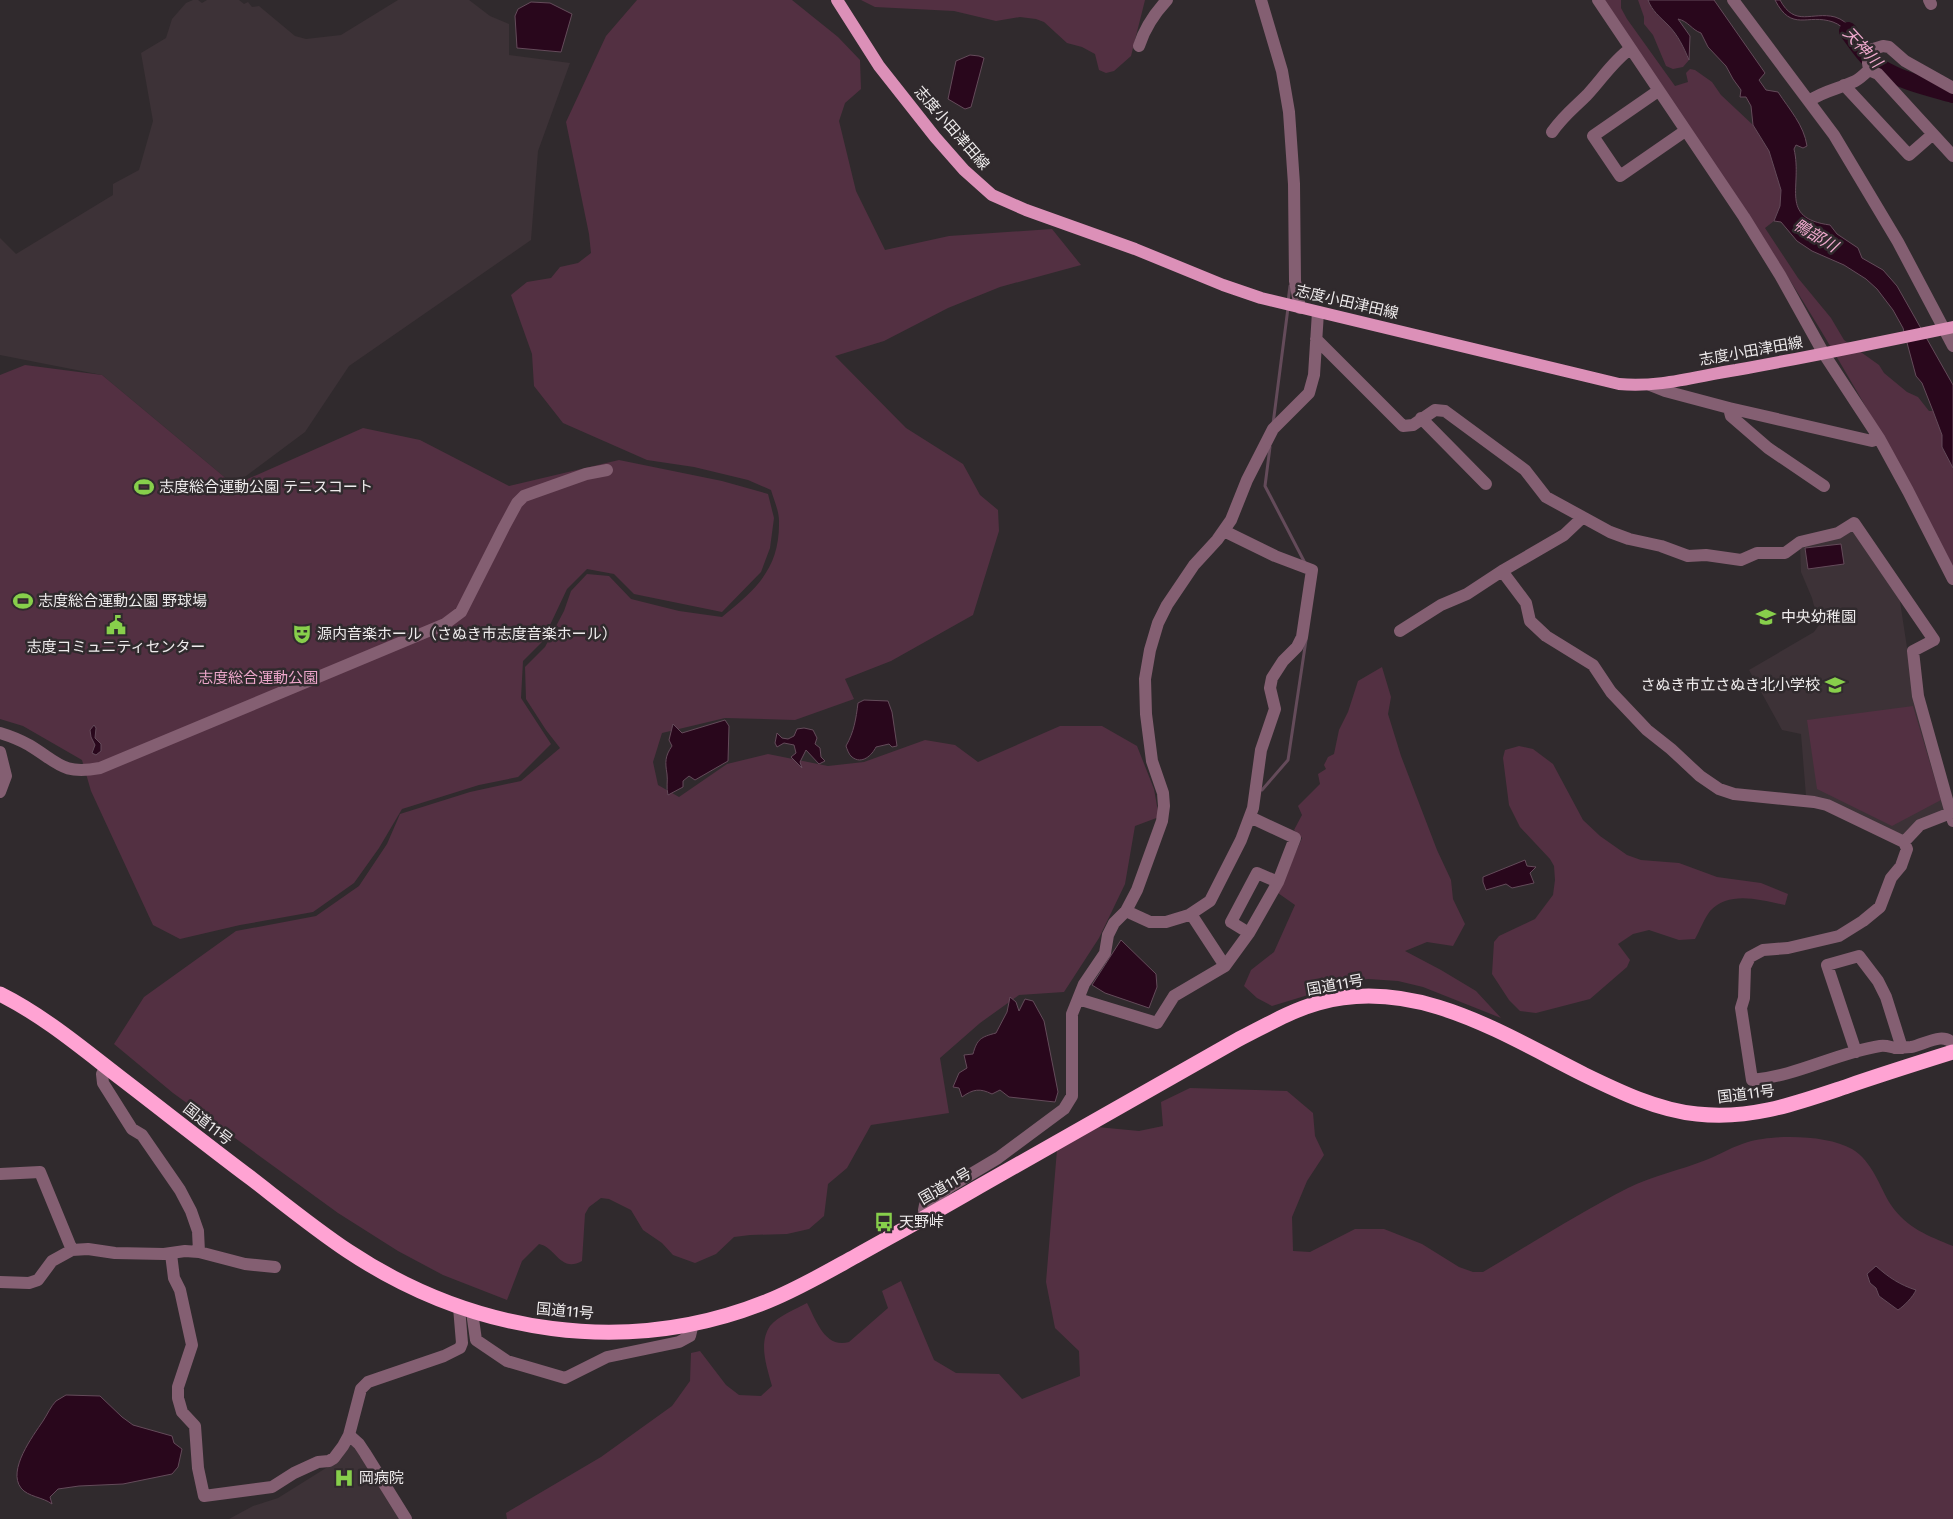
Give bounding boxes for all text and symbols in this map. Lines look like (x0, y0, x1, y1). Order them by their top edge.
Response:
water label: 天神川 (1839, 23, 1887, 73)
street label: 志度小田津田線 (911, 82, 993, 174)
water label: 鴨部川 (1790, 215, 1843, 257)
street label: 志度小田津田線 (1294, 281, 1400, 323)
street label: 志度小田津田線 (1698, 333, 1804, 369)
sports icon: 志度総合運動公園 テニスコート (133, 476, 155, 498)
place label: 志度総合運動公園 テニスコート (159, 478, 373, 496)
sports icon: 志度総合運動公園 野球場 (12, 590, 34, 612)
place label: 志度総合運動公園 野球場 (38, 592, 207, 610)
school or university icon: 中央幼稚園 (1755, 606, 1777, 628)
place label: 中央幼稚園 (1781, 608, 1856, 626)
public building icon: 志度コミュニティセンター (105, 614, 127, 636)
theatre icon: 源内音楽ホール（さぬき市志度音楽ホール） (291, 623, 313, 645)
place label: 源内音楽ホール（さぬき市志度音楽ホール） (317, 625, 617, 643)
place label: 志度コミュニティセンター (26, 638, 206, 656)
park label: 志度総合運動公園 (198, 669, 318, 687)
school or university icon: さぬき市立さぬき北小学校 (1824, 674, 1846, 696)
place label: さぬき市立さぬき北小学校 (1641, 676, 1820, 694)
street label: 国道11号 (1305, 971, 1365, 999)
street label: 国道11号 (1716, 1082, 1776, 1106)
street label: 国道11号 (180, 1099, 236, 1149)
street label: 国道11号 (915, 1164, 975, 1208)
bus stop icon: 天野峠 (873, 1211, 895, 1233)
place label: 天野峠 (899, 1213, 944, 1231)
street label: 国道11号 (535, 1300, 595, 1322)
hospital icon: 岡病院 (333, 1467, 355, 1489)
place label: 岡病院 (359, 1469, 404, 1487)

